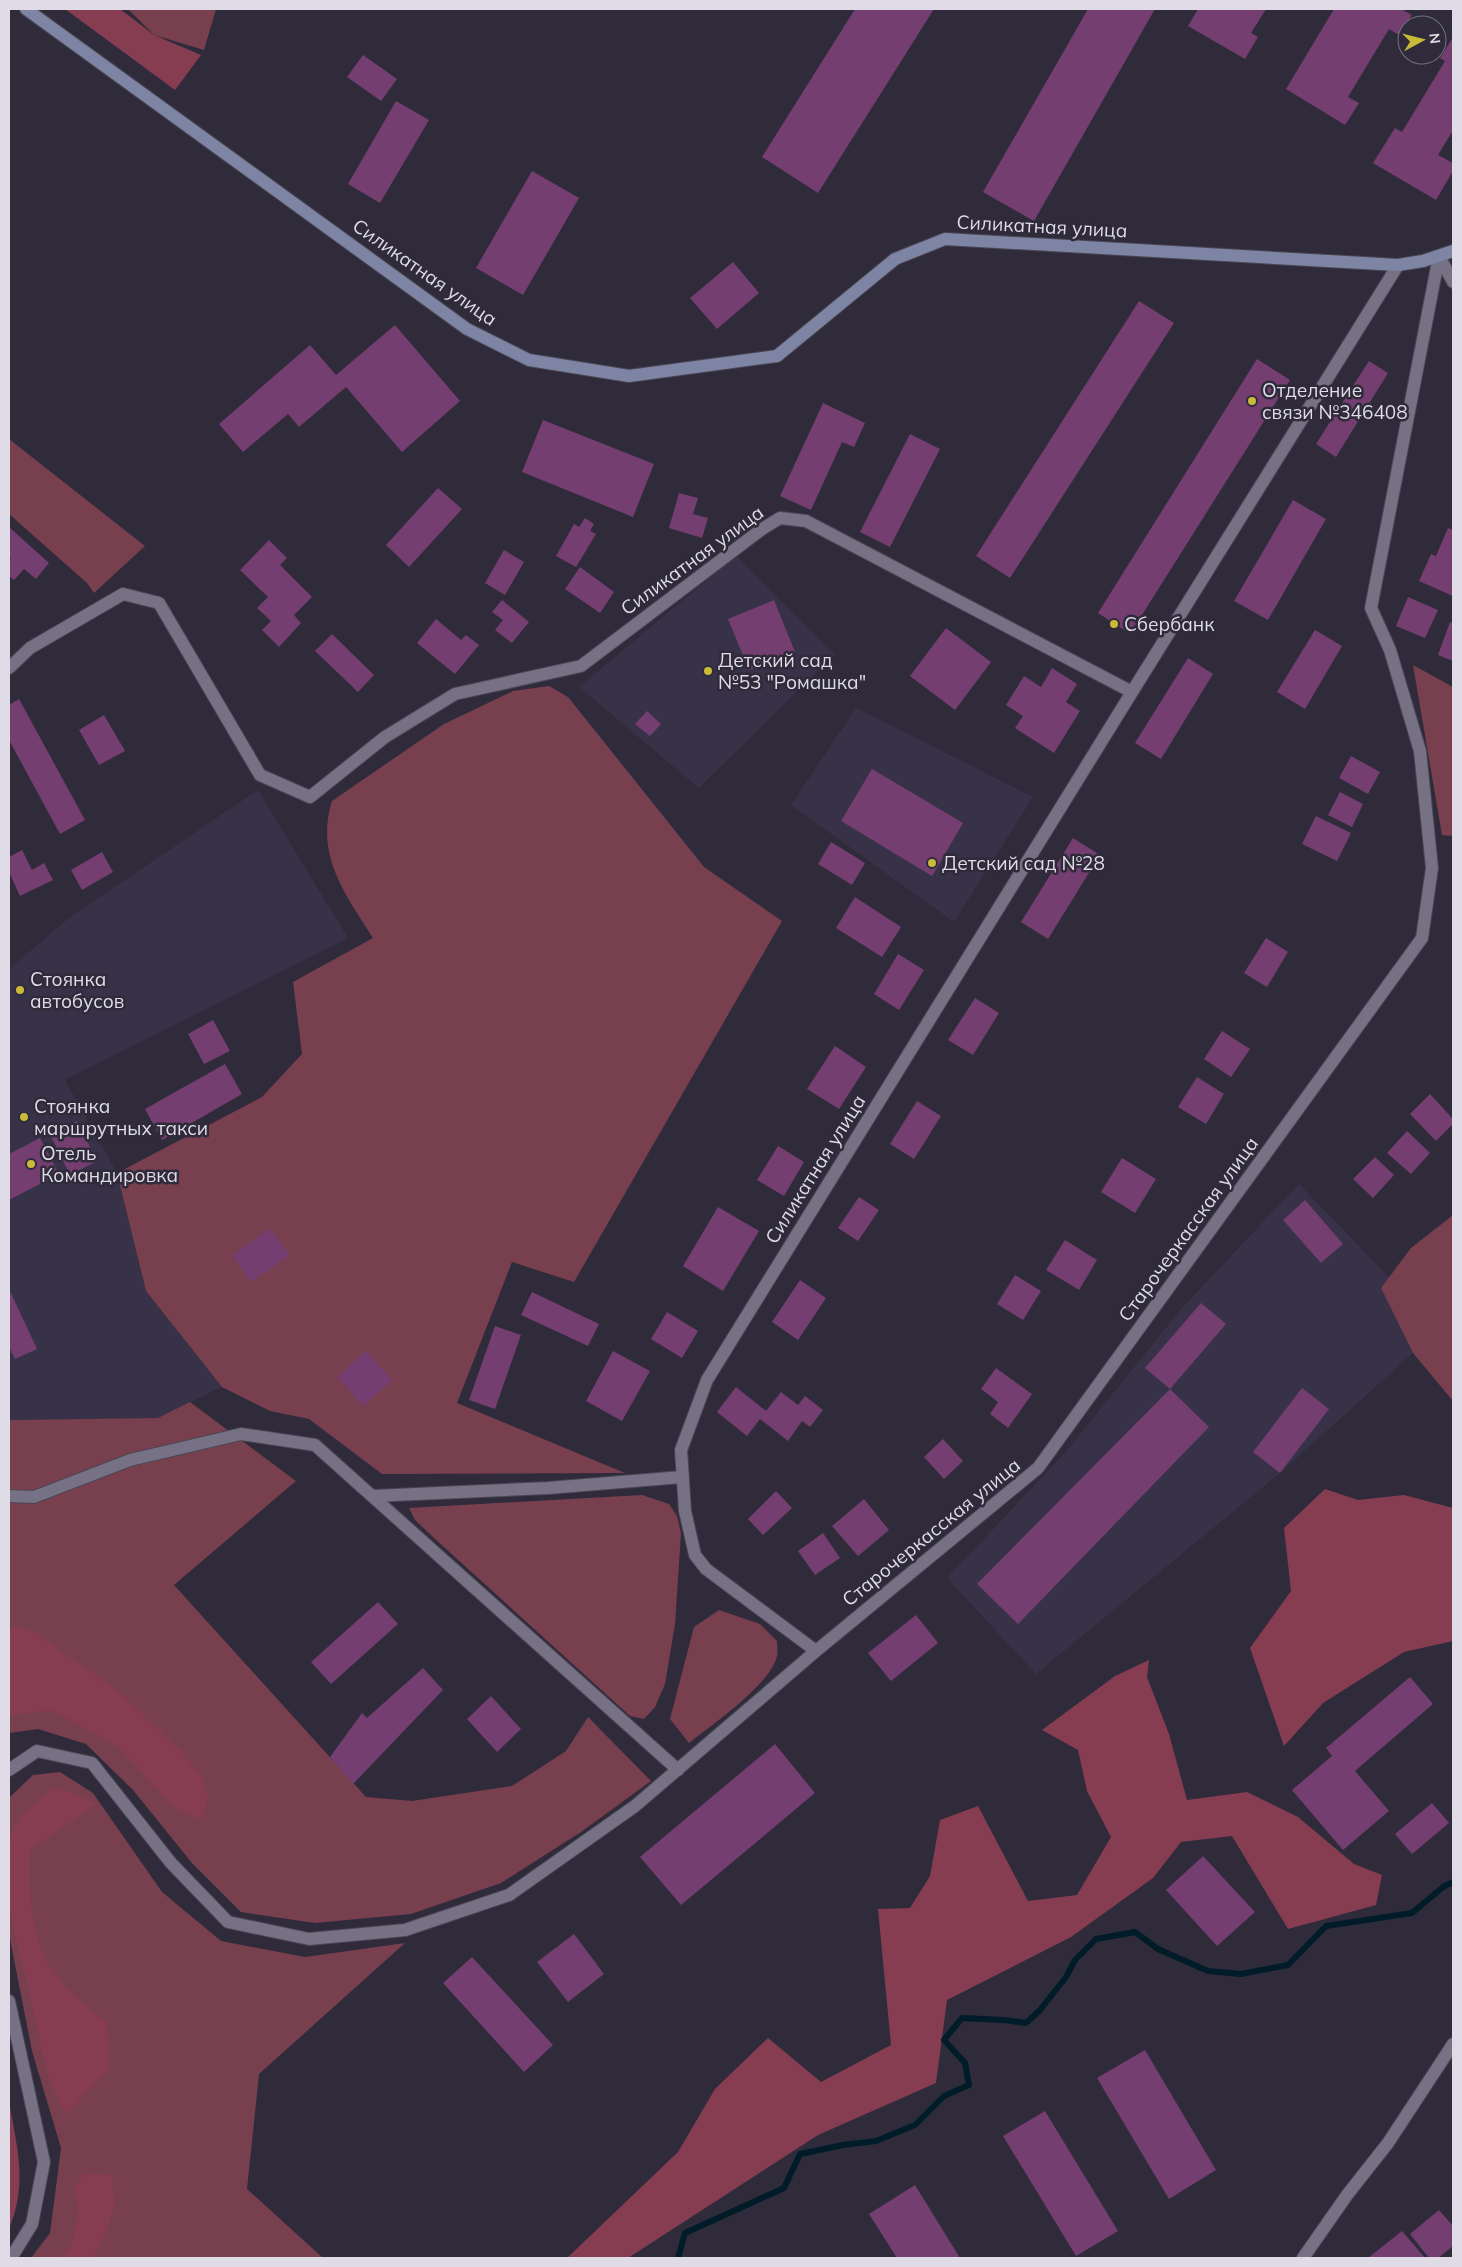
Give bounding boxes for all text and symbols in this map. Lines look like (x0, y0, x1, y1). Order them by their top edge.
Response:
north arrow (1397, 15, 1447, 65)
text: N (1425, 32, 1444, 45)
street label: Силикатная улица (956, 210, 1128, 242)
street label: Силикатная улица (348, 213, 502, 331)
place label: Отделение связи №346408 (1262, 378, 1408, 424)
marker: Отделение связи №346408 (1246, 395, 1258, 407)
street label: Силикатная улица (616, 500, 768, 620)
place label: Сбербанк (1124, 612, 1215, 636)
marker: Сбербанк (1108, 618, 1120, 630)
place label: Детский сад №53 "Ромашка" (718, 648, 866, 694)
marker: Детский сад №53 "Ромашка" (702, 665, 714, 677)
place label: Детский сад №28 (942, 851, 1105, 875)
marker: Детский сад №28 (926, 857, 938, 869)
place label: Стоянка автобусов (30, 967, 124, 1013)
marker: Стоянка автобусов (14, 984, 26, 996)
street label: Силикатная улица (760, 1090, 870, 1248)
place label: Стоянка маршрутных такси (34, 1094, 208, 1140)
marker: Стоянка маршрутных такси (18, 1111, 30, 1123)
street label: Старочеркасская улица (1113, 1132, 1263, 1326)
place label: Отель Командировка (41, 1141, 178, 1187)
marker: Отель Командировка (25, 1158, 37, 1170)
street label: Старочеркасская улица (837, 1453, 1025, 1611)

